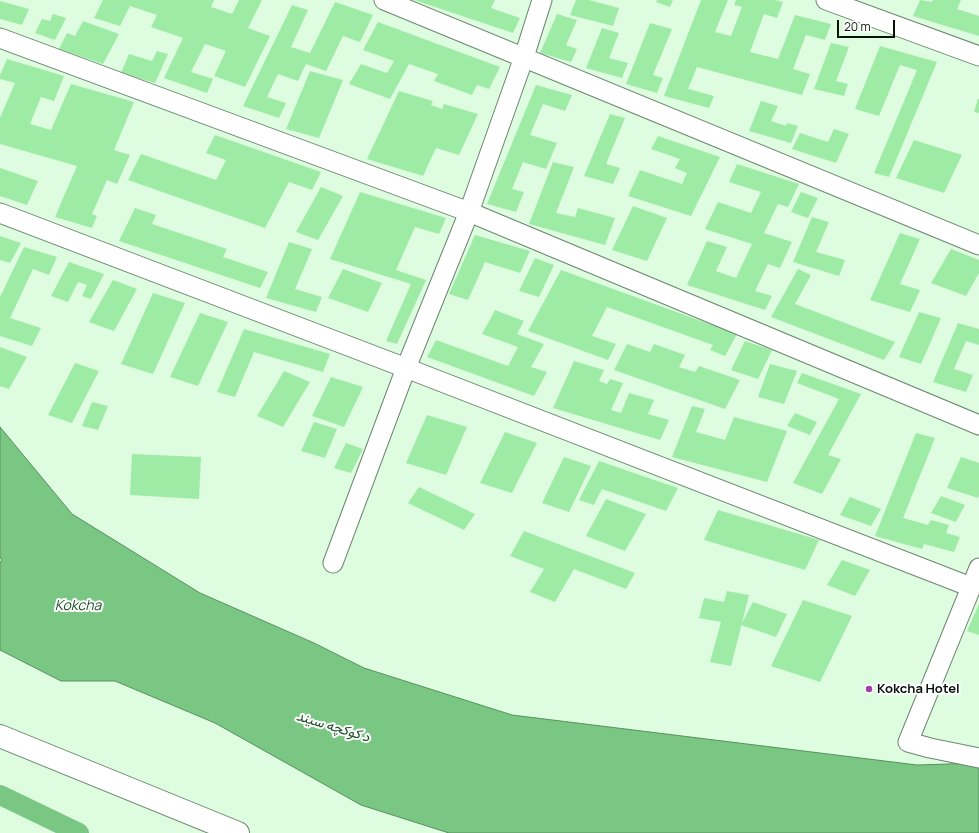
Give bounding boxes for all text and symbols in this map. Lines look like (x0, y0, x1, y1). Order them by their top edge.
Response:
scale bar (839, 12, 897, 38)
text: 20 m (844, 18, 871, 35)
water label: Kokcha (55, 598, 101, 614)
place label: Kokcha Hotel (877, 681, 960, 697)
marker: Kokcha Hotel (864, 684, 874, 694)
water label: د کوکچه سیند (294, 708, 372, 746)

